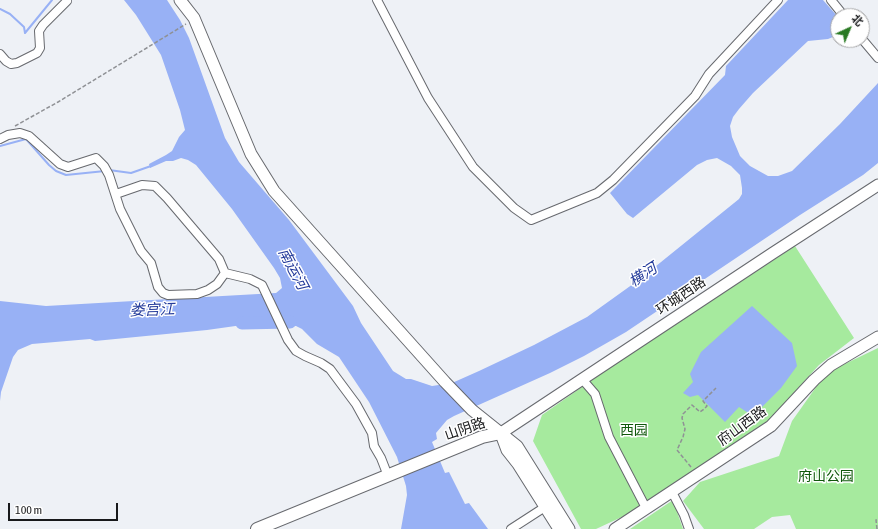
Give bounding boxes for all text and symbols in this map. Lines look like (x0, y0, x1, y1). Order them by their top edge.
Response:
north arrow (830, 8, 870, 48)
text: 北 (850, 12, 866, 28)
water label: 南运河 (274, 245, 312, 293)
water label: 横河 (626, 259, 660, 291)
street label: 环城西路 (653, 273, 709, 319)
water label: 娄宫江 (129, 300, 175, 320)
street label: 府山西路 (714, 403, 770, 449)
street label: 山阴路 (442, 414, 488, 444)
park label: 西园 (620, 423, 648, 439)
park label: 府山公园 (798, 469, 854, 485)
scale bar (10, 495, 120, 521)
text: 100 m (15, 503, 42, 517)

